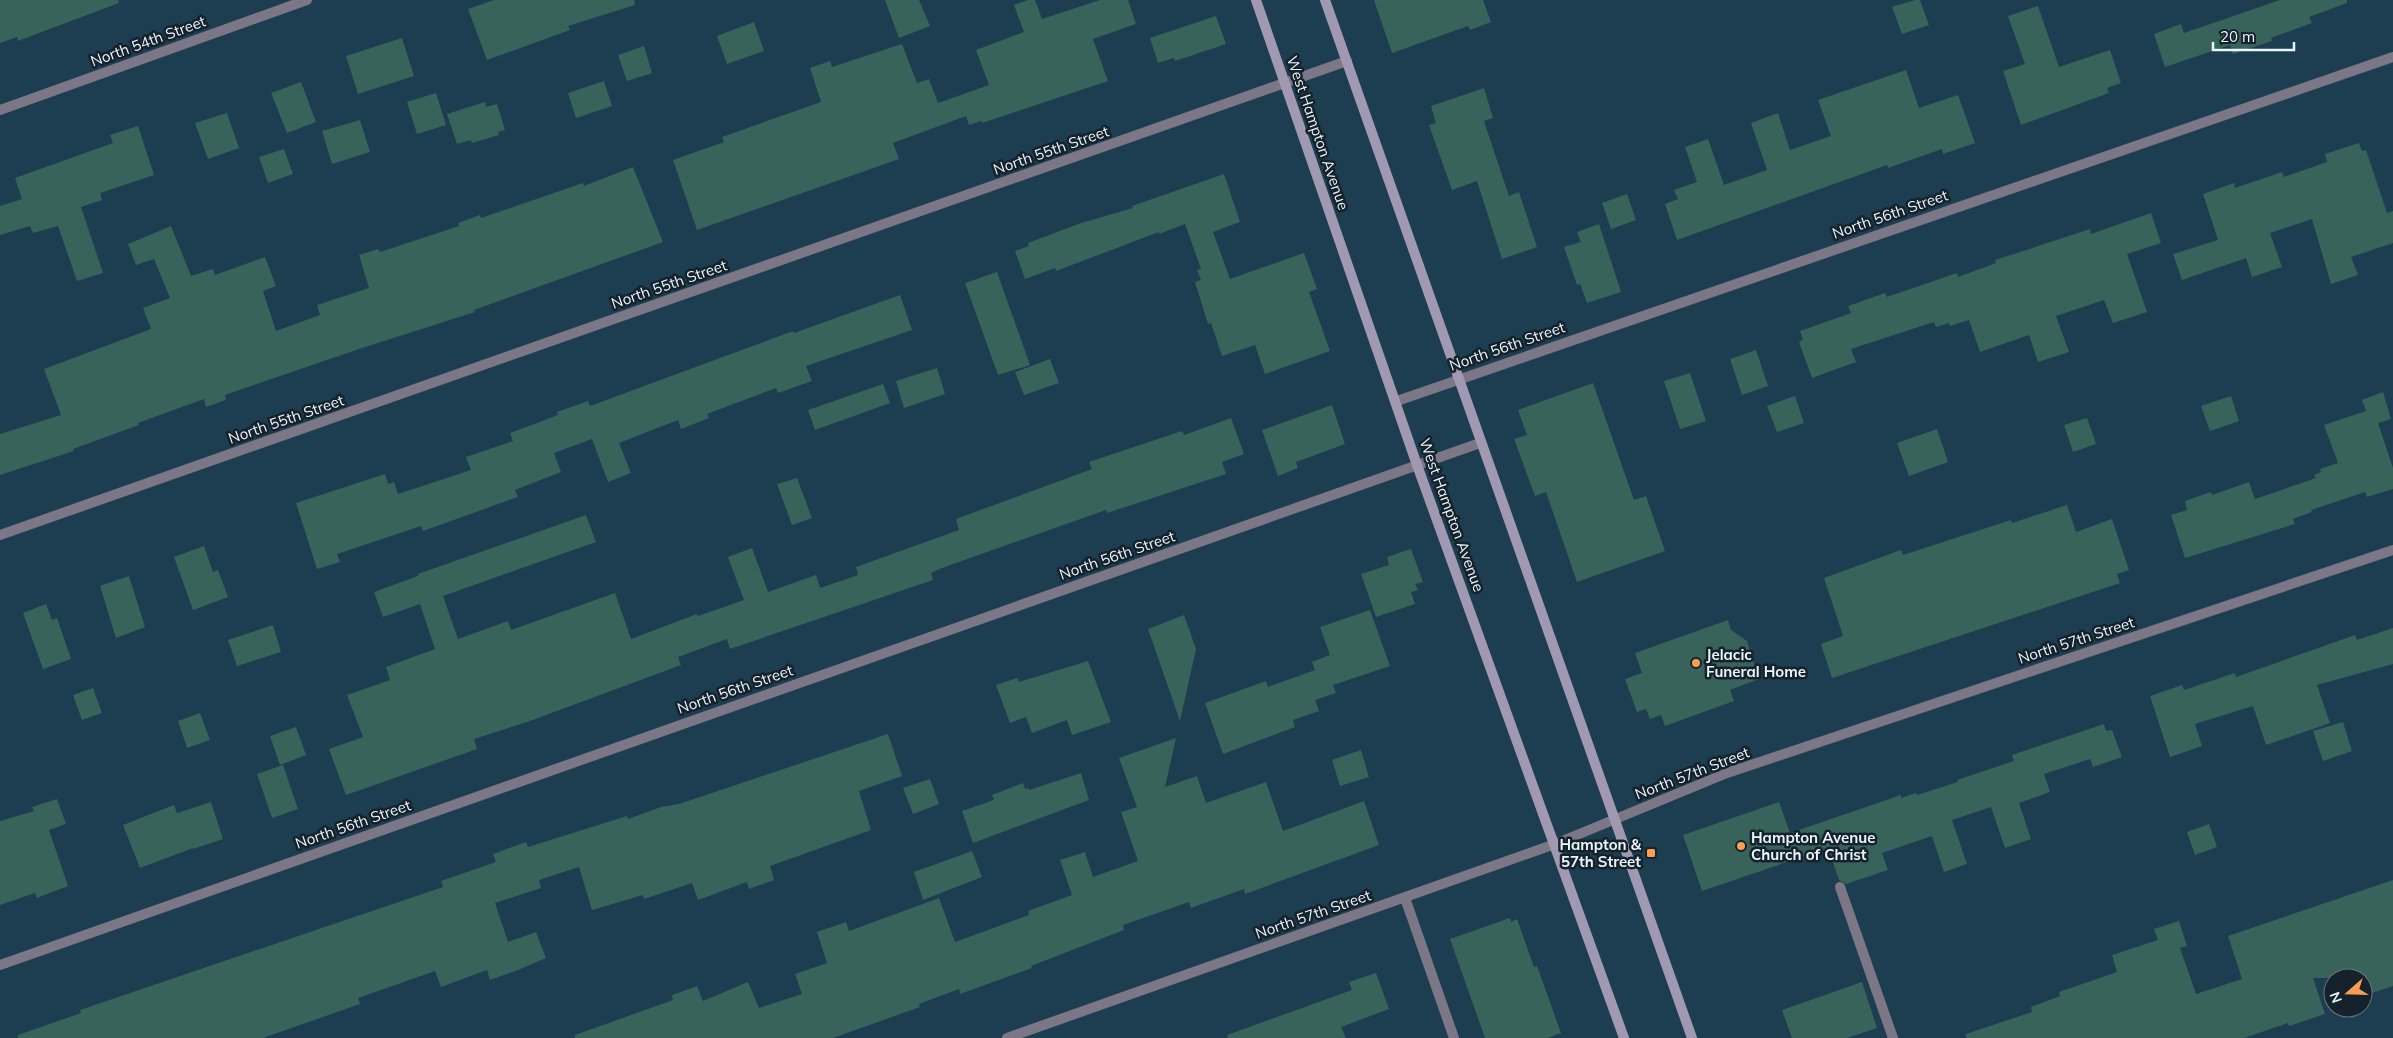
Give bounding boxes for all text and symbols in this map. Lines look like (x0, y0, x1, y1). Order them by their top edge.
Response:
street label: North 54th Street (88, 11, 208, 71)
scale bar (2213, 20, 2294, 52)
text: 20 m (2220, 27, 2255, 46)
street label: West Hampton Avenue (1283, 53, 1353, 213)
street label: North 55th Street (991, 121, 1111, 179)
street label: North 56th Street (1830, 185, 1950, 243)
street label: North 55th Street (609, 255, 729, 313)
street label: North 56th Street (1447, 317, 1567, 375)
street label: North 55th Street (226, 390, 346, 448)
street label: West Hampton Avenue (1415, 436, 1489, 594)
street label: North 56th Street (1057, 526, 1177, 584)
street label: North 57th Street (2016, 612, 2136, 668)
place label: Jelacic Funeral Home (1706, 645, 1806, 681)
marker: Jelacic Funeral Home (1690, 657, 1702, 669)
street label: North 56th Street (675, 660, 795, 718)
street label: North 57th Street (1632, 742, 1752, 804)
street label: North 56th Street (293, 795, 413, 853)
place label: Hampton Avenue Church of Christ (1751, 828, 1876, 864)
place label: Hampton & 57th Street (1559, 835, 1642, 871)
marker: Hampton Avenue Church of Christ (1735, 840, 1747, 852)
marker: Hampton & 57th Street (1645, 847, 1657, 859)
street label: North 57th Street (1253, 885, 1373, 943)
north arrow (2323, 968, 2373, 1018)
text: N (2326, 989, 2346, 1005)

